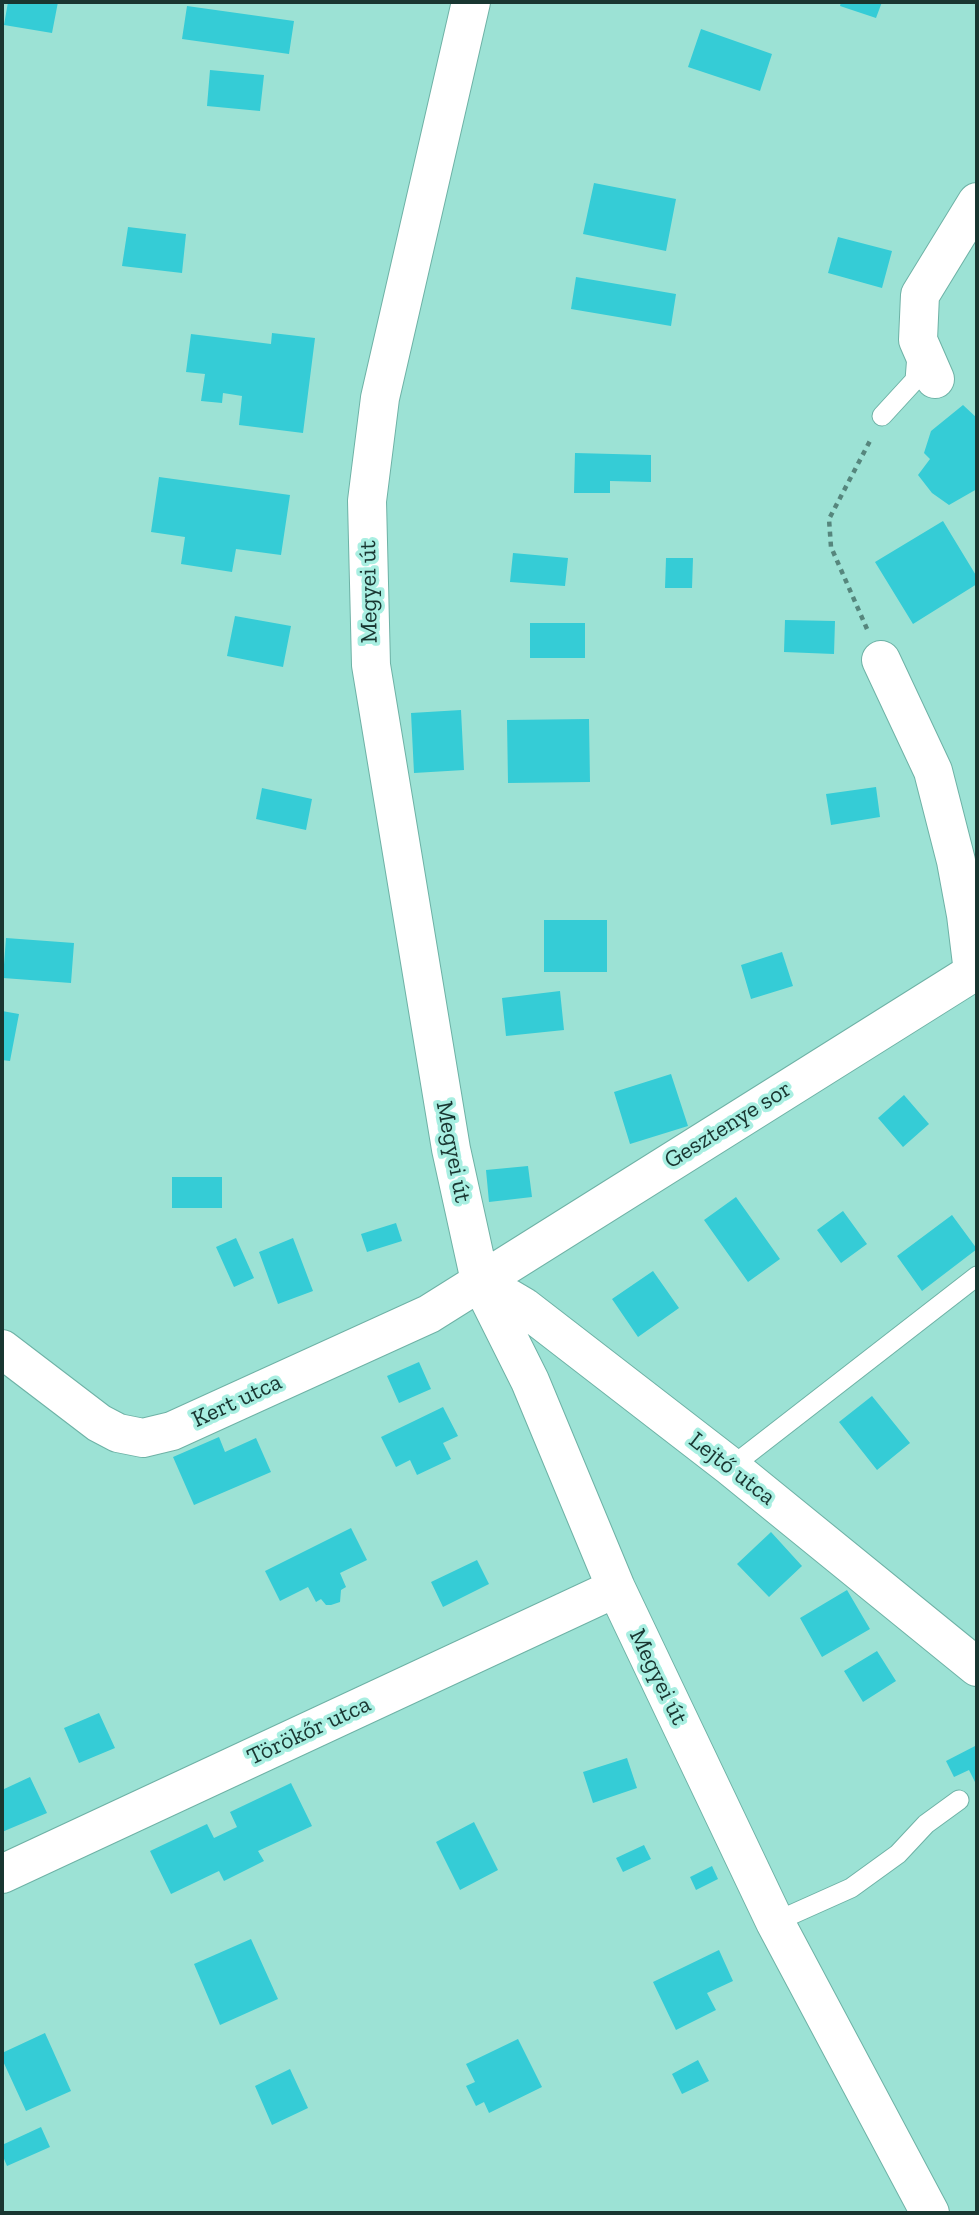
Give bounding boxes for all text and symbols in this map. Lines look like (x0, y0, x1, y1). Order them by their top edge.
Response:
street label: Megyei út (354, 540, 384, 644)
street label: Gesztenye sor (659, 1075, 797, 1175)
street label: Megyei út (429, 1099, 477, 1205)
street label: Kert utca (188, 1368, 286, 1434)
street label: Lejtő utca (683, 1426, 781, 1512)
street label: Megyei út (623, 1624, 693, 1730)
street label: Törökőr utca (243, 1690, 375, 1772)

